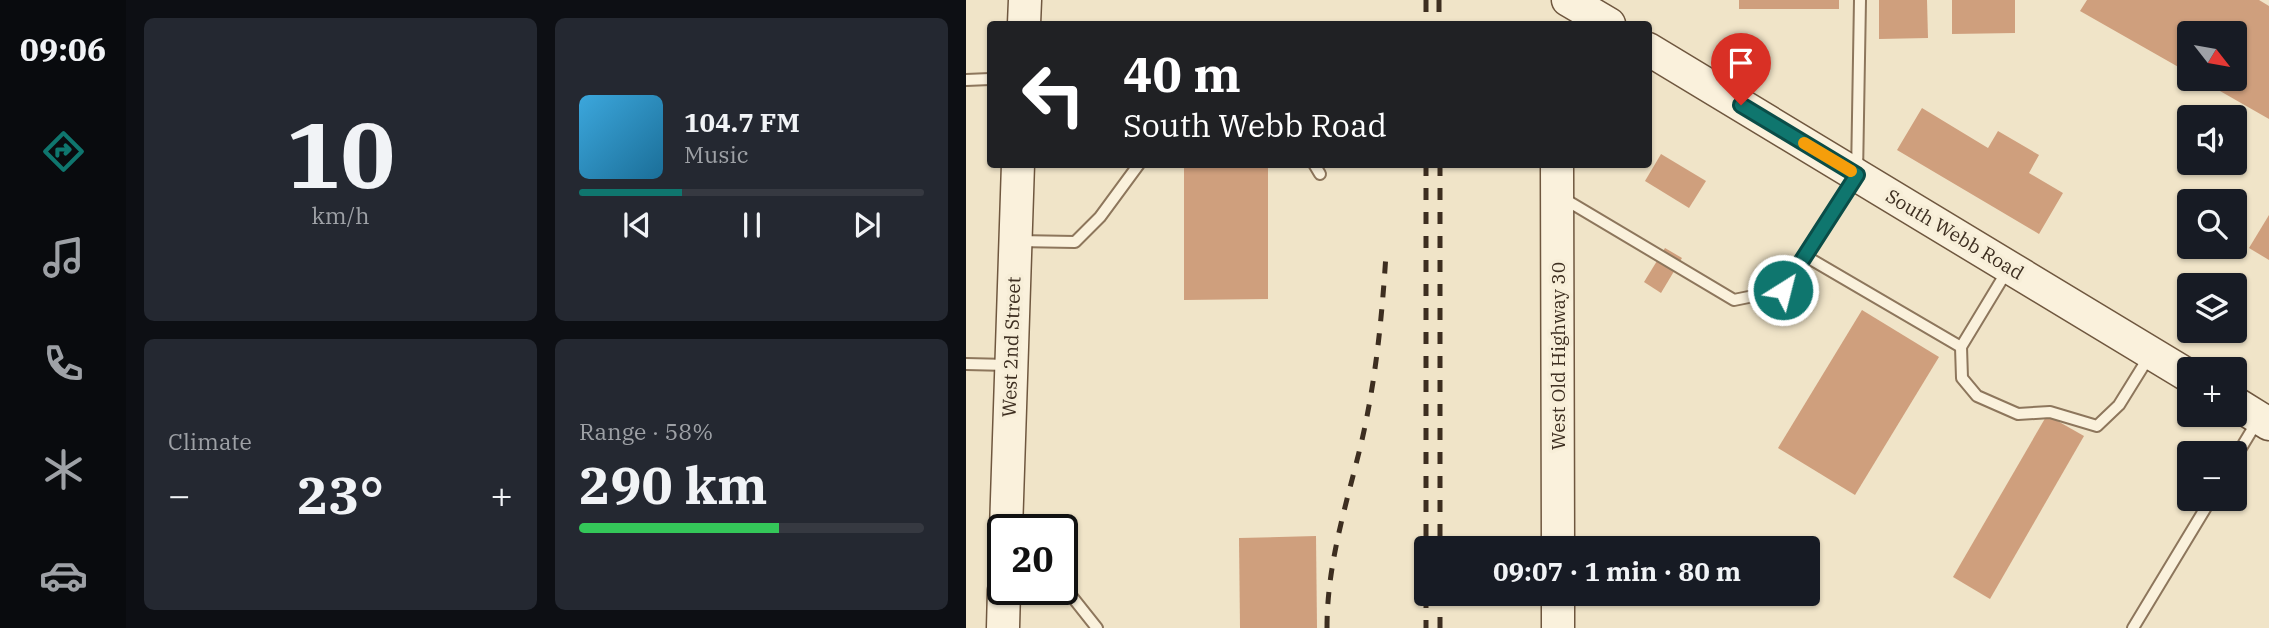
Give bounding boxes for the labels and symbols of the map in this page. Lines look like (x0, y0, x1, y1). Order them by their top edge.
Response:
north arrow (2177, 21, 2247, 91)
pin (1711, 33, 1771, 105)
street label: South Webb Road (1882, 183, 2028, 285)
position arrow (1746, 253, 1820, 327)
street label: West Old Highway 30 (1546, 262, 1570, 450)
street label: West 2nd Street (997, 276, 1025, 418)
speed limit sign: 20 (987, 514, 1078, 605)

